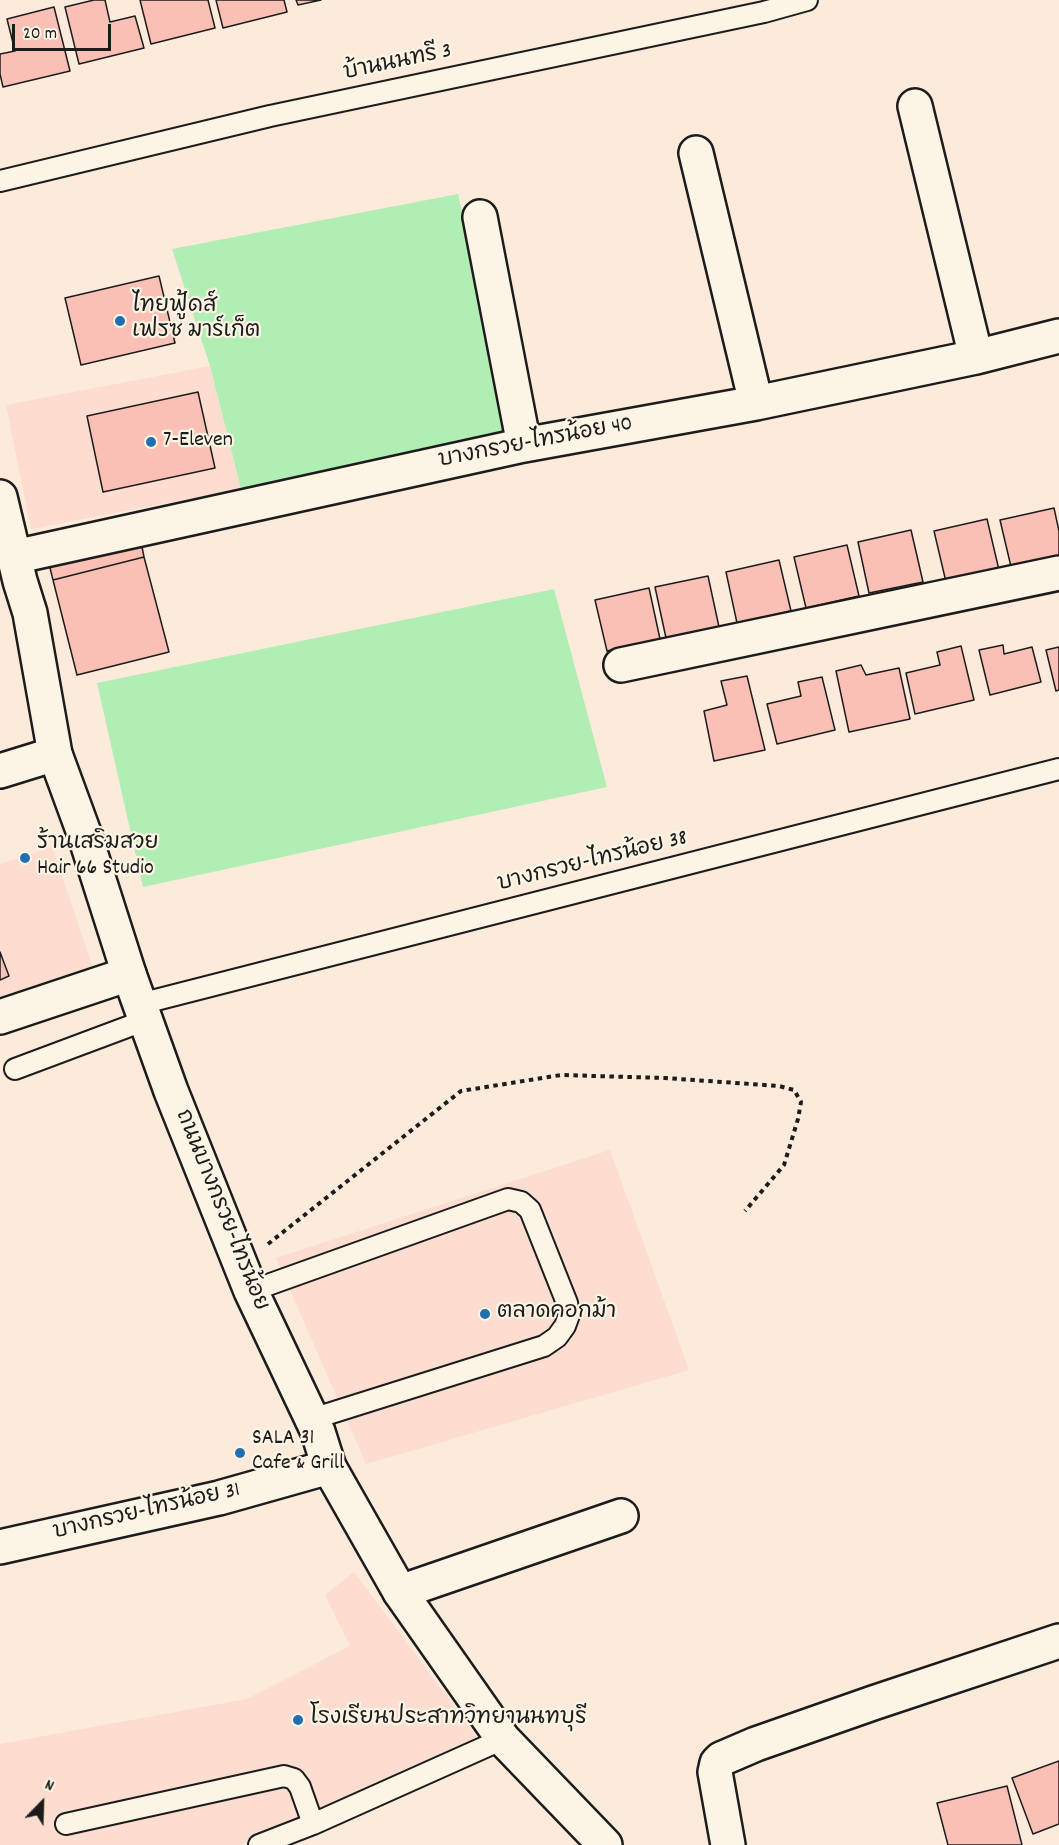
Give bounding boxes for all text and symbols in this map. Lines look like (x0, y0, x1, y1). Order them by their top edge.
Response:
scale bar (15, 12, 114, 50)
text: 20 m (23, 22, 57, 47)
street label: บ้านนนทรี 3 (342, 40, 454, 88)
place label: ไทยฟู้ดส์ เฟรซ มาร์เก็ต (132, 295, 260, 346)
marker: ไทยฟู้ดส์ เฟรซ มาร์เก็ต (113, 314, 127, 328)
street label: บางกรวย-ไทรน้อย 40 (437, 412, 635, 476)
place label: 7-Eleven (163, 429, 233, 455)
marker: 7-Eleven (144, 435, 158, 449)
street label: บางกรวย-ไทรน้อย 38 (495, 827, 691, 899)
place label: ร้านเสริมสวย Hair 66 Studio (37, 832, 159, 884)
marker: ร้านเสริมสวย Hair 66 Studio (18, 851, 32, 865)
street label: ถนนบางกรวย-ไทรน้อย (167, 1106, 273, 1316)
place label: ตลาดคอกม้า (497, 1301, 616, 1327)
marker: ตลาดคอกม้า (478, 1307, 492, 1321)
place label: SALA 31 Cafe & Grill (252, 1427, 344, 1478)
marker: SALA 31 Cafe & Grill (233, 1446, 247, 1460)
street label: บางกรวย-ไทรน้อย 31 (51, 1479, 243, 1547)
place label: โรงเรียนประสาทวิทยานนทบุรี (310, 1707, 587, 1733)
marker: โรงเรียนประสาทวิทยานนทบุรี (291, 1713, 305, 1727)
north arrow (12, 1773, 72, 1833)
text: N (41, 1774, 57, 1798)

